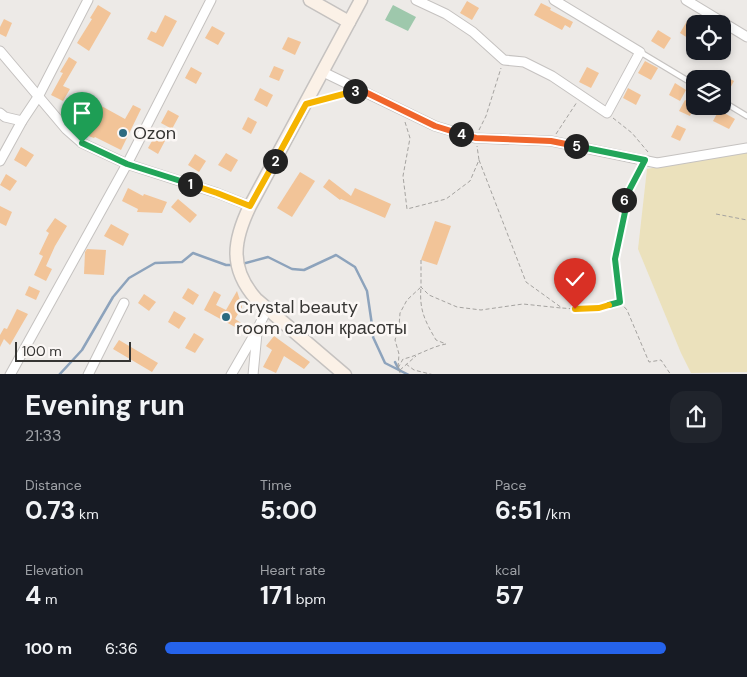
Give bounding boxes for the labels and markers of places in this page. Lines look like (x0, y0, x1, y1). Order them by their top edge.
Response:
pin: 3 (342, 78, 368, 104)
pin (61, 92, 103, 143)
place label: Ozon (133, 121, 176, 145)
pin: 4 (448, 122, 474, 146)
marker: Ozon (117, 127, 129, 139)
pin: 5 (564, 134, 588, 158)
pin: 2 (262, 148, 288, 174)
pin: 1 (178, 172, 202, 196)
pin: 6 (612, 188, 636, 212)
pin (554, 258, 596, 309)
place label: Crystal beauty room салон красоты (236, 295, 407, 340)
marker: Crystal beauty room салон красоты (220, 311, 232, 323)

